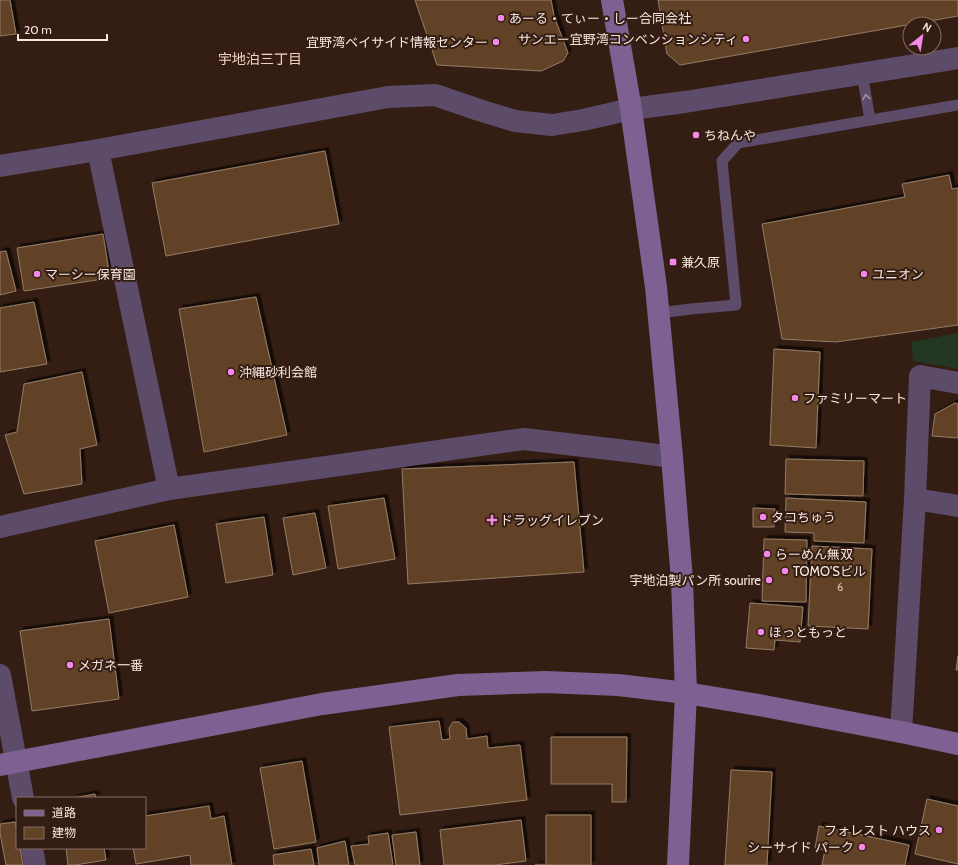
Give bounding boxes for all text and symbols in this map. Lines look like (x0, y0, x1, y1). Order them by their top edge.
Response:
place label: あーる・てぃー・しー合同会社 (509, 10, 691, 26)
marker: あーる・てぃー・しー合同会社 (496, 13, 506, 23)
scale bar (18, 16, 107, 42)
north arrow (902, 16, 942, 56)
text: N (920, 19, 934, 35)
text: 20 m (24, 22, 52, 37)
place label: サンエー宜野湾コンベンションシティ (518, 31, 738, 47)
place label: 宜野湾ベイサイド情報センター (306, 34, 488, 50)
marker: サンエー宜野湾コンベンションシティ (741, 34, 751, 44)
marker: 宜野湾ベイサイド情報センター (491, 37, 501, 47)
district label: 宇地泊三丁目 (218, 50, 302, 68)
one-way arrow (862, 94, 871, 100)
place label: ちねんや (704, 127, 756, 143)
marker: ちねんや (691, 130, 701, 140)
place label: 兼久原 (681, 254, 720, 270)
marker: 兼久原 (668, 257, 678, 267)
place label: マーシー保育園 (45, 266, 136, 282)
place label: ユニオン (872, 266, 924, 282)
marker: マーシー保育園 (32, 269, 42, 279)
marker: ユニオン (859, 269, 869, 279)
place label: 沖縄砂利会館 (239, 364, 317, 380)
marker: 沖縄砂利会館 (226, 367, 236, 377)
place label: ファミリーマート (803, 390, 907, 406)
marker: ファミリーマート (790, 393, 800, 403)
place label: タコちゅう (771, 509, 836, 525)
place label: ドラッグイレブン (500, 512, 604, 528)
marker: タコちゅう (758, 512, 768, 522)
marker: ドラッグイレブン (487, 515, 497, 525)
place label: らーめん無双 (775, 546, 853, 562)
marker: らーめん無双 (762, 549, 772, 559)
place label: TOMO'Sビル (793, 563, 866, 579)
marker: TOMO'Sビル (780, 566, 790, 576)
place label: 宇地泊製パン所 sourire (630, 572, 761, 588)
marker: 宇地泊製パン所 sourire (764, 575, 774, 585)
house number: 6 (837, 580, 843, 594)
place label: ほっともっと (769, 624, 847, 640)
marker: ほっともっと (756, 627, 766, 637)
place label: メガネ一番 (78, 657, 143, 673)
marker: メガネ一番 (65, 660, 75, 670)
legend (16, 797, 146, 849)
text: 道路 (52, 805, 76, 820)
place label: フォレスト ハウス (824, 822, 931, 838)
text: 建物 (52, 825, 76, 840)
marker: フォレスト ハウス (934, 825, 944, 835)
place label: シーサイド パーク (747, 839, 854, 855)
marker: シーサイド パーク (857, 842, 867, 852)

